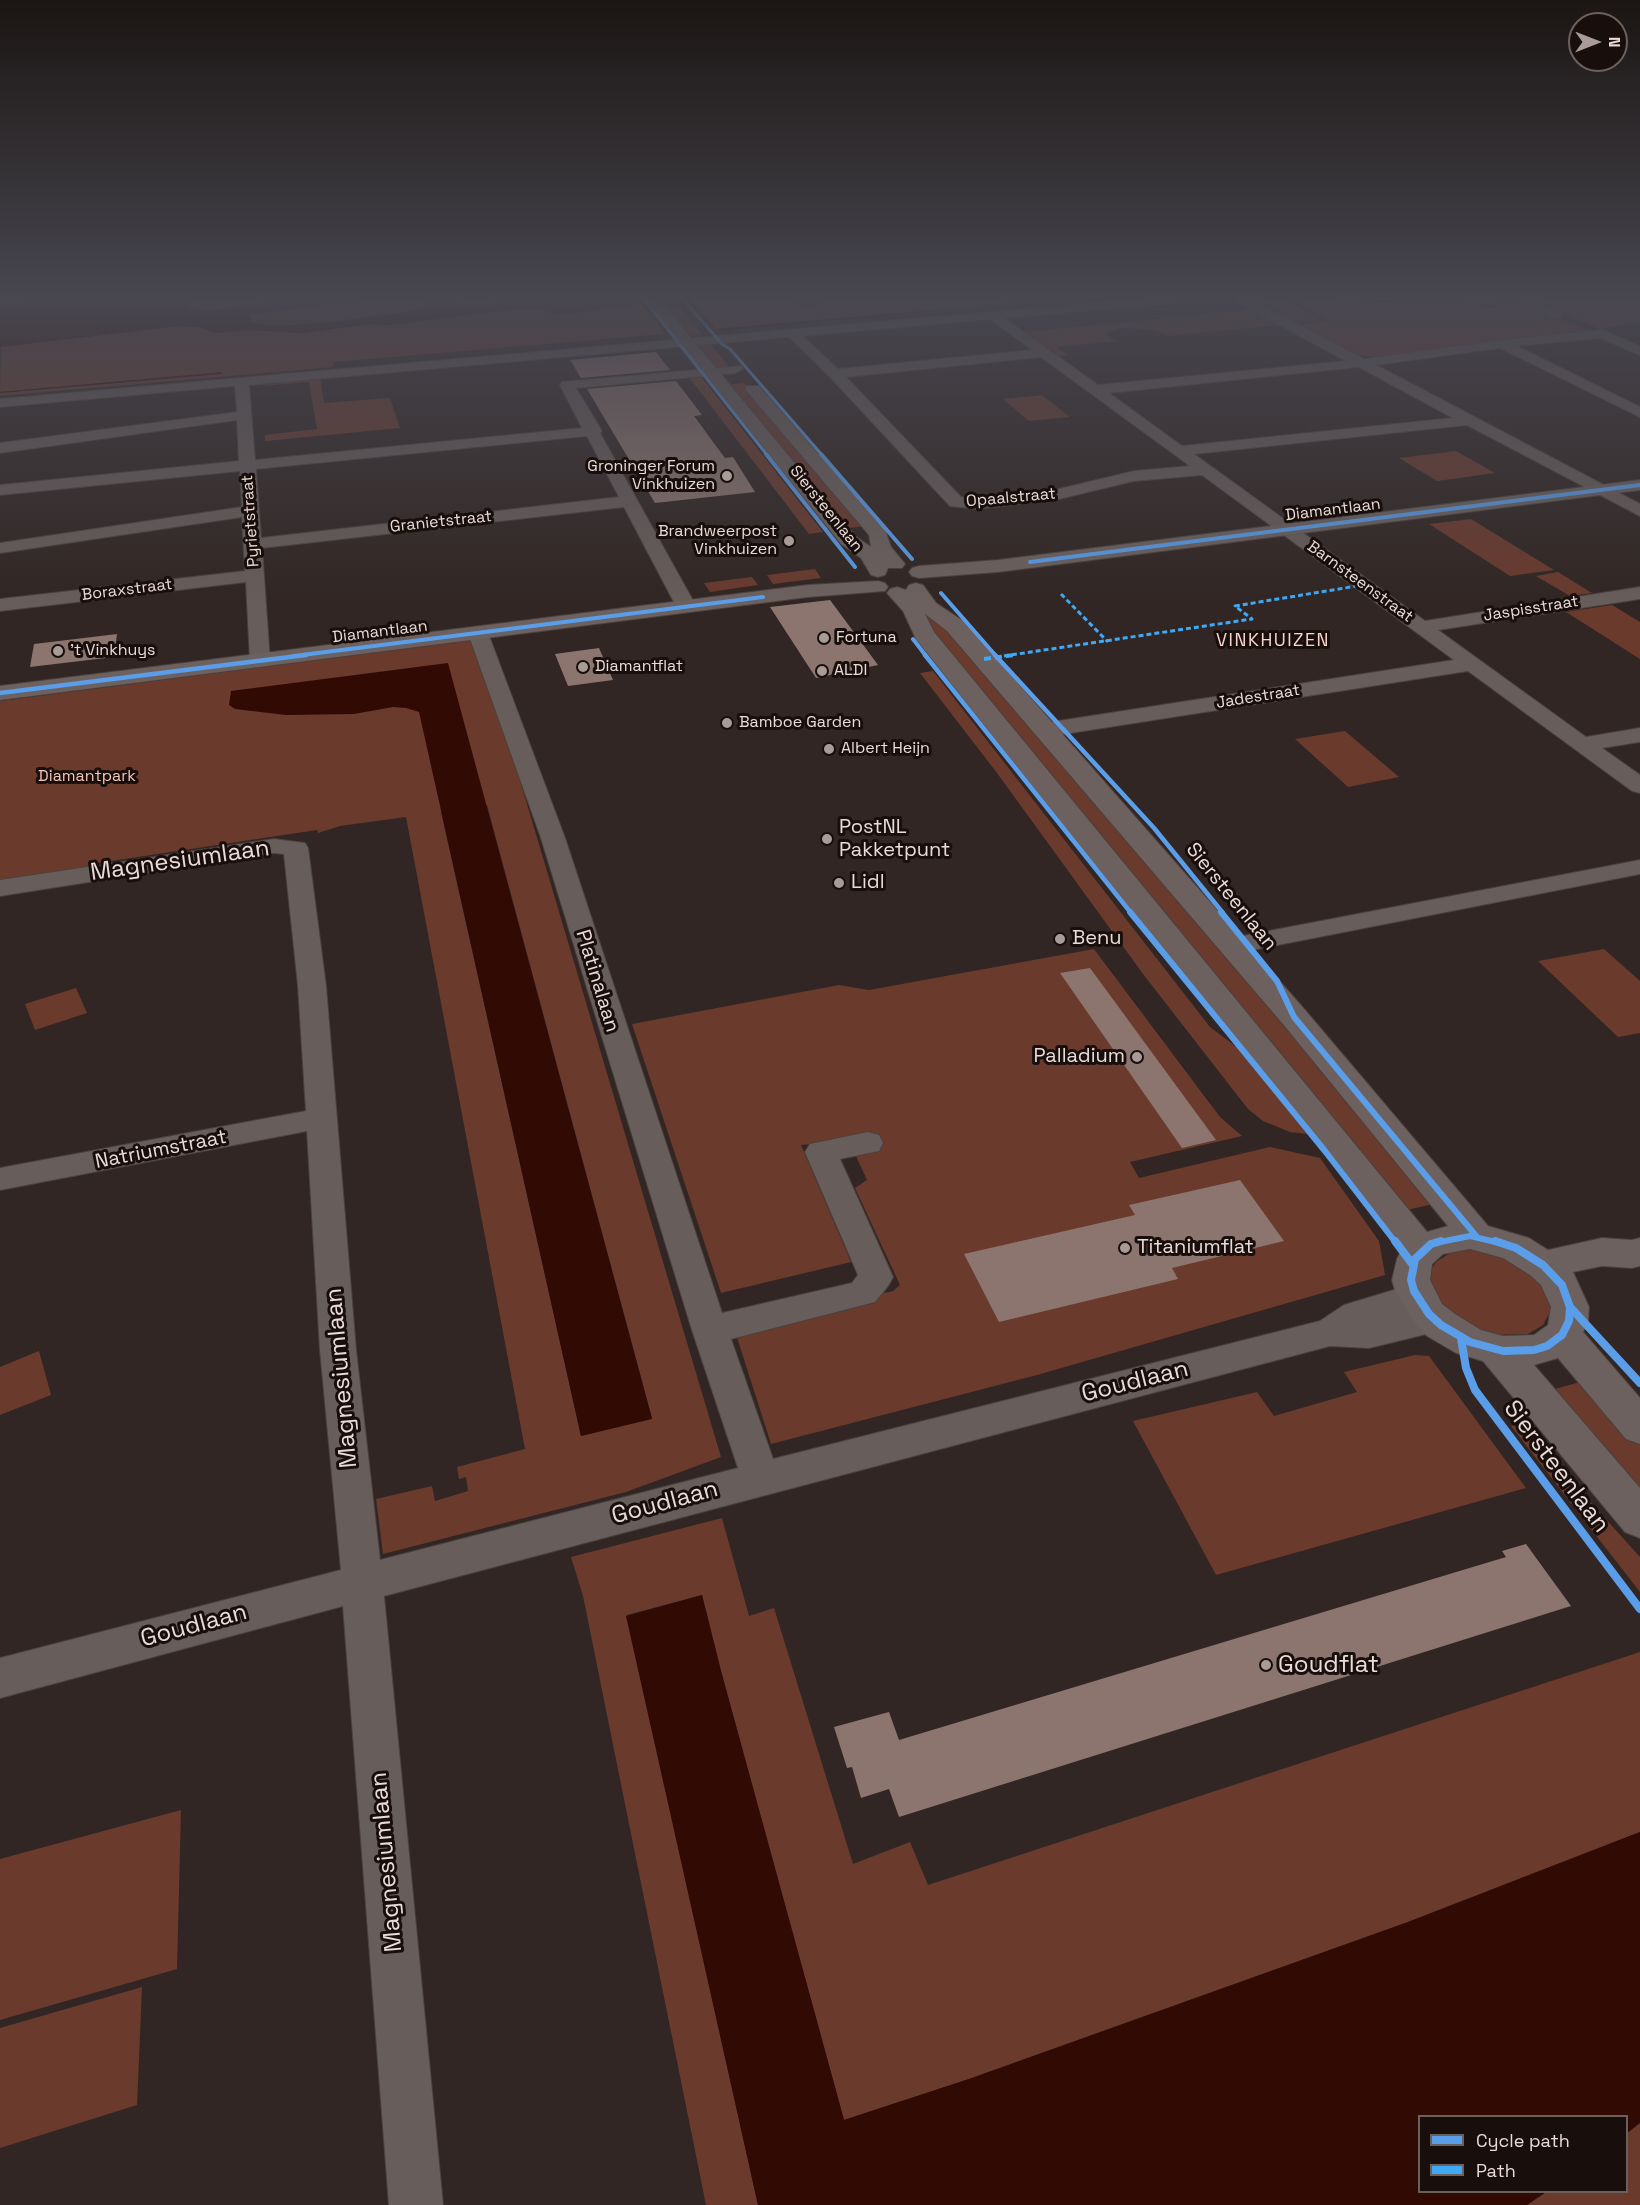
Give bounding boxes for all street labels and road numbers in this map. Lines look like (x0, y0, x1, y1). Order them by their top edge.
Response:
street label: Siersteenlaan (785, 462, 867, 556)
street label: Pyrietstraat (238, 474, 264, 568)
street label: Opaalstraat (965, 485, 1057, 511)
street label: Diamantlaan (1284, 495, 1382, 525)
street label: Granietstraat (389, 507, 493, 537)
street label: Barnsteenstraat (1303, 537, 1417, 627)
street label: Boraxstraat (81, 575, 173, 605)
street label: Jaspisstraat (1482, 592, 1580, 626)
street label: Diamantlaan (331, 617, 429, 647)
street label: Jadestraat (1215, 681, 1301, 713)
street label: Magnesiumlaan (89, 834, 271, 888)
street label: Siersteenlaan (1180, 838, 1282, 956)
street label: Platinalaan (570, 927, 624, 1035)
street label: Natriumstraat (93, 1125, 229, 1175)
street label: Magnesiumlaan (320, 1287, 364, 1469)
street label: Goudlaan (1079, 1355, 1191, 1409)
street label: Siersteenlaan (1497, 1395, 1615, 1539)
street label: Goudlaan (609, 1475, 721, 1531)
street label: Goudlaan (138, 1598, 250, 1654)
street label: Magnesiumlaan (365, 1771, 409, 1953)

